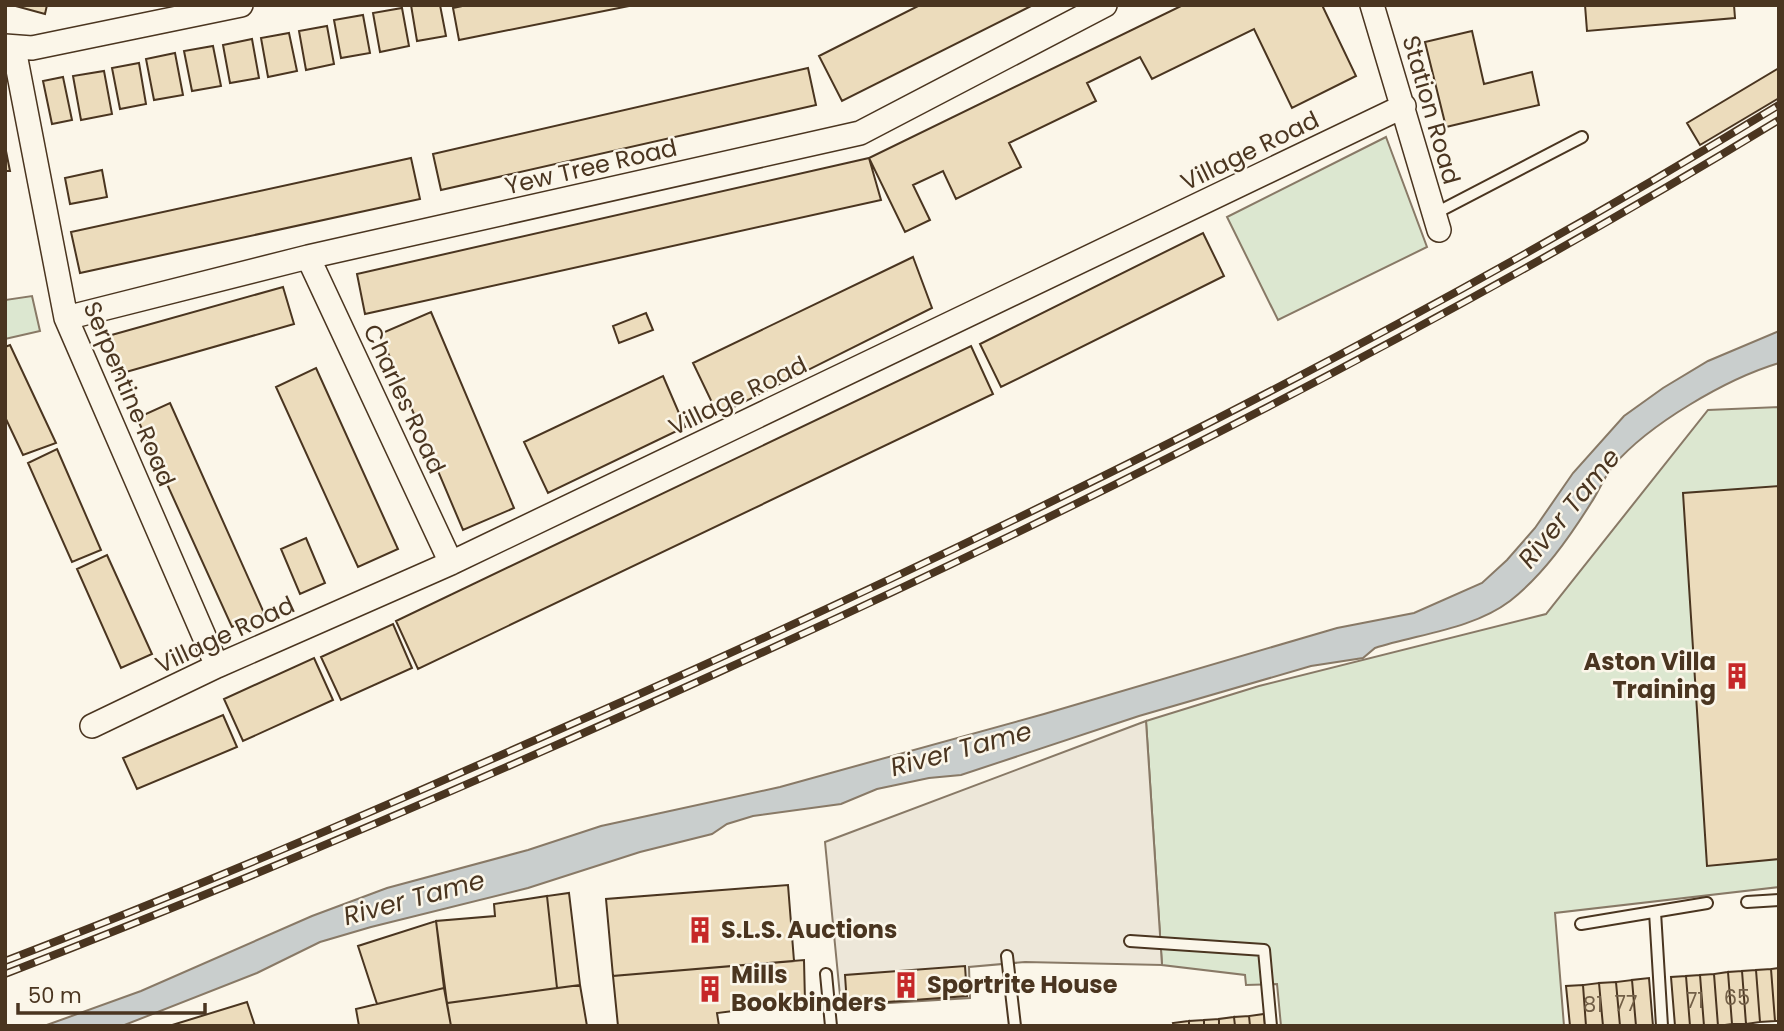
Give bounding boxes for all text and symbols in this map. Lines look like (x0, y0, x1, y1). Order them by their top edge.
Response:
street label: Station Road (1395, 32, 1468, 188)
street label: Village Road (1175, 103, 1324, 198)
street label: Yew Tree Road (502, 131, 680, 202)
street label: Serpentine Road (76, 296, 183, 491)
street label: Charles Road (355, 319, 453, 479)
street label: Village Road (663, 348, 812, 443)
water label: River Tame (1509, 440, 1629, 576)
street label: Village Road (150, 588, 300, 681)
place label: Aston Villa Training (1584, 645, 1716, 706)
building icon: Aston Villa Training (1722, 661, 1752, 691)
water label: River Tame (886, 713, 1036, 785)
water label: River Tame (339, 862, 489, 934)
place label: S.L.S. Auctions (721, 913, 897, 946)
building icon: S.L.S. Auctions (685, 915, 715, 945)
place label: Mills Bookbinders (731, 958, 887, 1019)
place label: Sportrite House (927, 968, 1118, 1001)
building icon: Sportrite House (891, 970, 921, 1000)
scale bar (18, 972, 205, 1016)
building icon: Mills Bookbinders (695, 974, 725, 1004)
text: 50 m (28, 981, 82, 1010)
house number: 65 (1724, 983, 1750, 1012)
house number: 71 (1686, 986, 1704, 1015)
house number: 77 (1615, 989, 1637, 1018)
house number: 81 (1583, 990, 1603, 1019)

